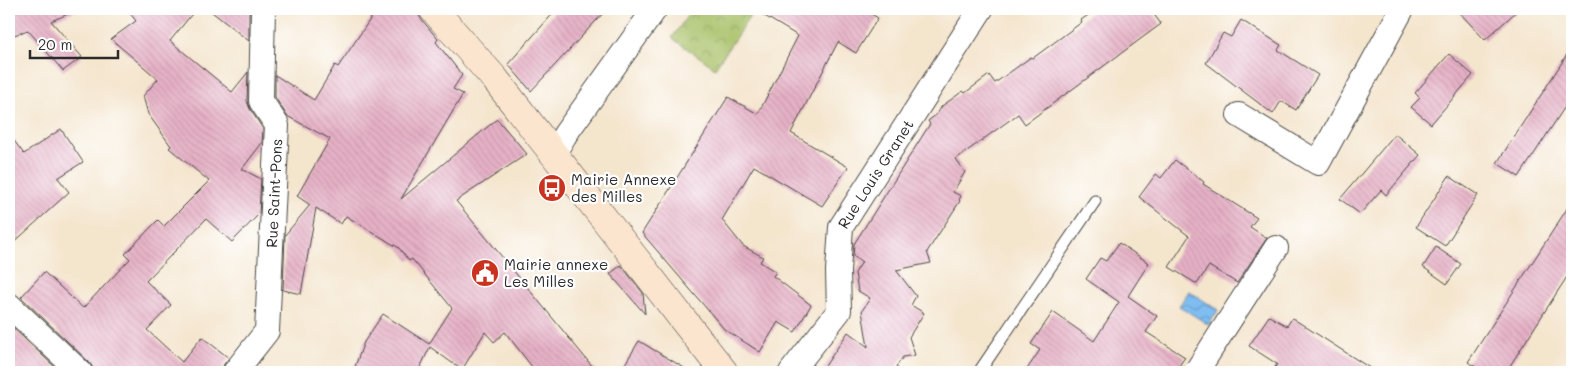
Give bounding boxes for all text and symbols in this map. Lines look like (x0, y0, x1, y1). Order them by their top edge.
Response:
scale bar (30, 28, 118, 60)
text: 20 m (38, 34, 72, 54)
street label: Rue Louis Granet (833, 115, 918, 232)
street label: Rue Saint-Pons (261, 138, 286, 248)
place label: Mairie Annexe des Milles (571, 169, 676, 206)
bus stop icon: Mairie Annexe des Milles (537, 173, 567, 203)
place label: Mairie annexe Les Milles (504, 254, 608, 291)
public building icon: Mairie annexe Les Milles (470, 258, 500, 288)

